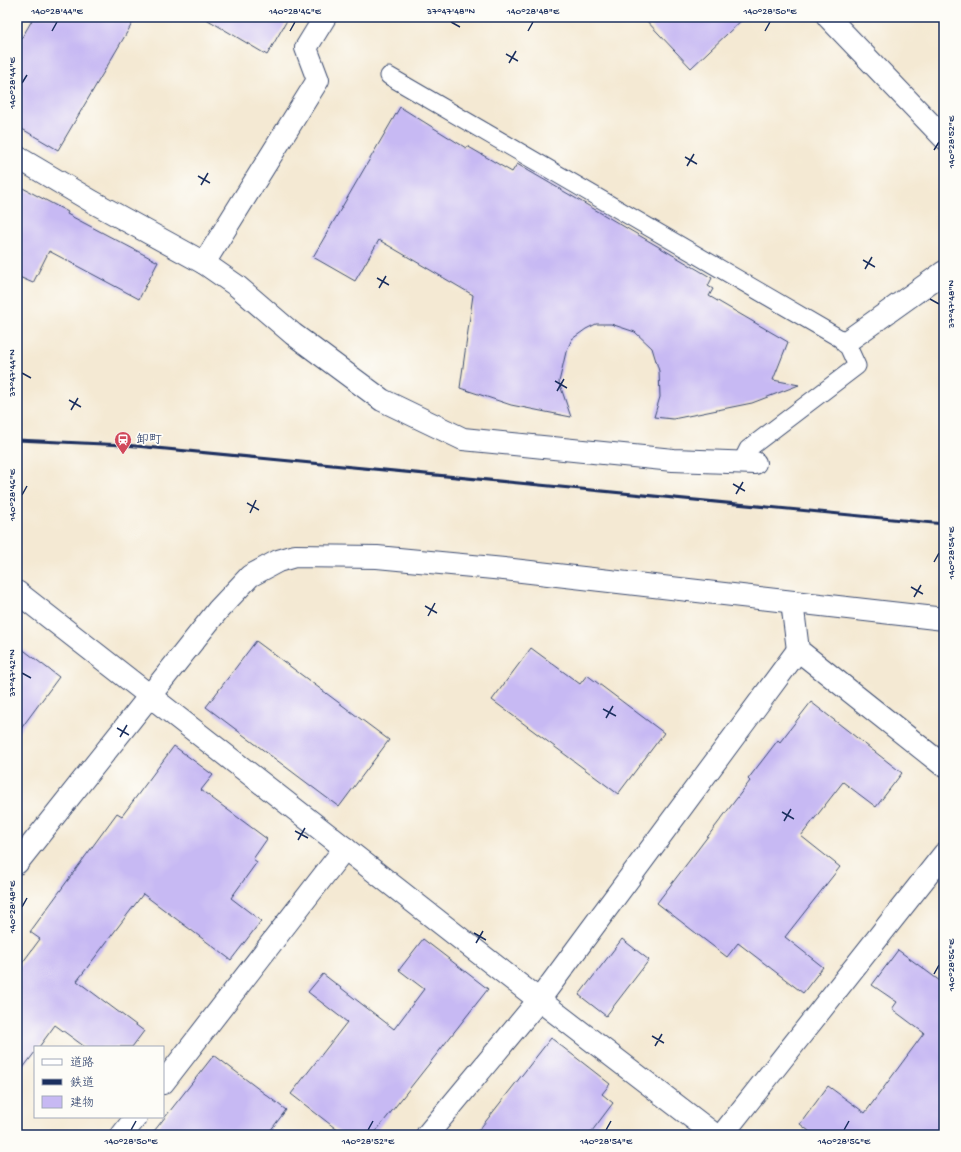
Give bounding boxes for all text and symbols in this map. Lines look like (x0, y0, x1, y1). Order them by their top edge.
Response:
text: 140°28'44"E (30, 6, 84, 18)
text: 140°28'46"E (268, 6, 322, 18)
text: 37°47'48"N (426, 6, 476, 18)
text: 140°28'48"E (506, 6, 560, 18)
text: 140°28'50"E (742, 6, 797, 18)
text: 140°28'44"E (7, 56, 19, 110)
text: 140°28'52"E (946, 115, 958, 169)
text: 37°47'48"N (946, 279, 958, 329)
text: 37°47'44"N (7, 349, 19, 398)
station icon: 卸町 (113, 430, 133, 455)
place label: 卸町 (136, 433, 162, 448)
text: 140°28'46"E (7, 468, 19, 522)
text: 140°28'54"E (946, 526, 958, 580)
text: 37°47'42"N (7, 649, 19, 698)
text: 140°28'48"E (7, 880, 19, 934)
text: 140°28'56"E (946, 938, 958, 992)
legend (34, 1046, 164, 1118)
text: 道路 (70, 1056, 94, 1071)
text: 鉄道 (70, 1076, 94, 1091)
text: 建物 (70, 1096, 94, 1111)
text: 140°28'50"E (103, 1136, 158, 1148)
text: 140°28'52"E (341, 1136, 395, 1148)
text: 140°28'54"E (579, 1136, 633, 1148)
text: 140°28'56"E (817, 1136, 871, 1148)

